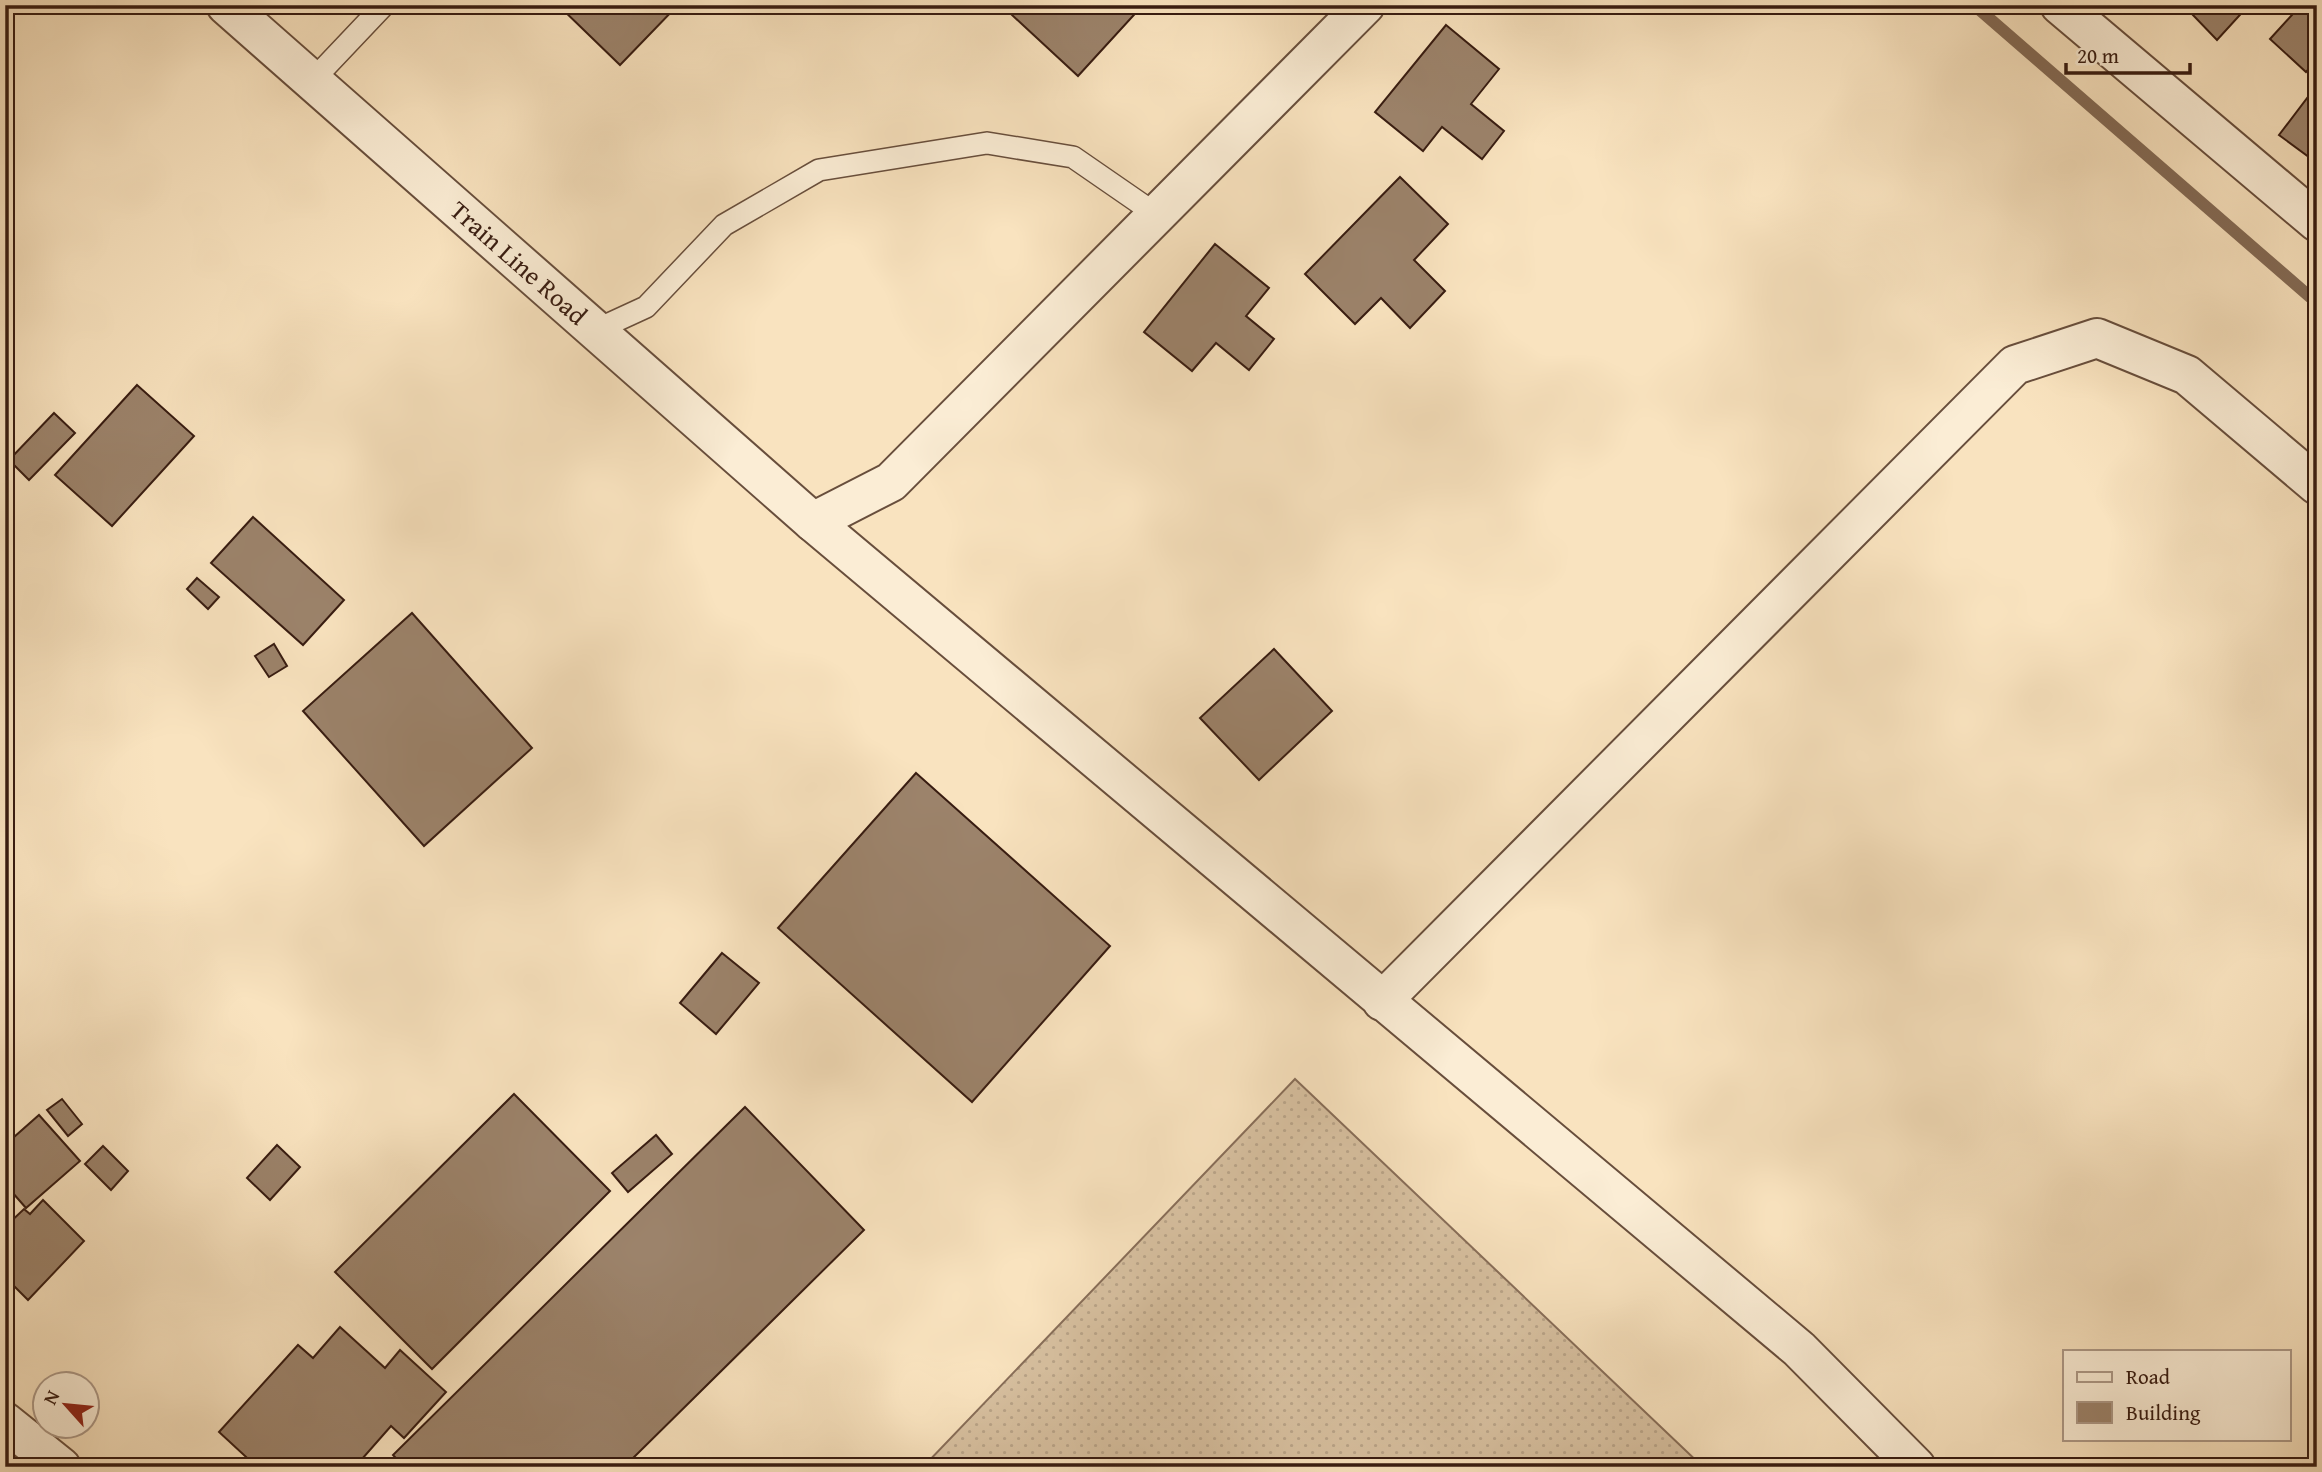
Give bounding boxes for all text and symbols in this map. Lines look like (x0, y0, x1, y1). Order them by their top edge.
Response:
scale bar (2066, 32, 2191, 76)
text: 20 m (2077, 40, 2119, 71)
street label: Train Line Road (442, 191, 596, 334)
legend (2063, 1350, 2290, 1440)
text: Road (2126, 1361, 2171, 1392)
north arrow (32, 1370, 102, 1440)
text: N (35, 1385, 66, 1409)
text: Building (2126, 1397, 2201, 1428)

